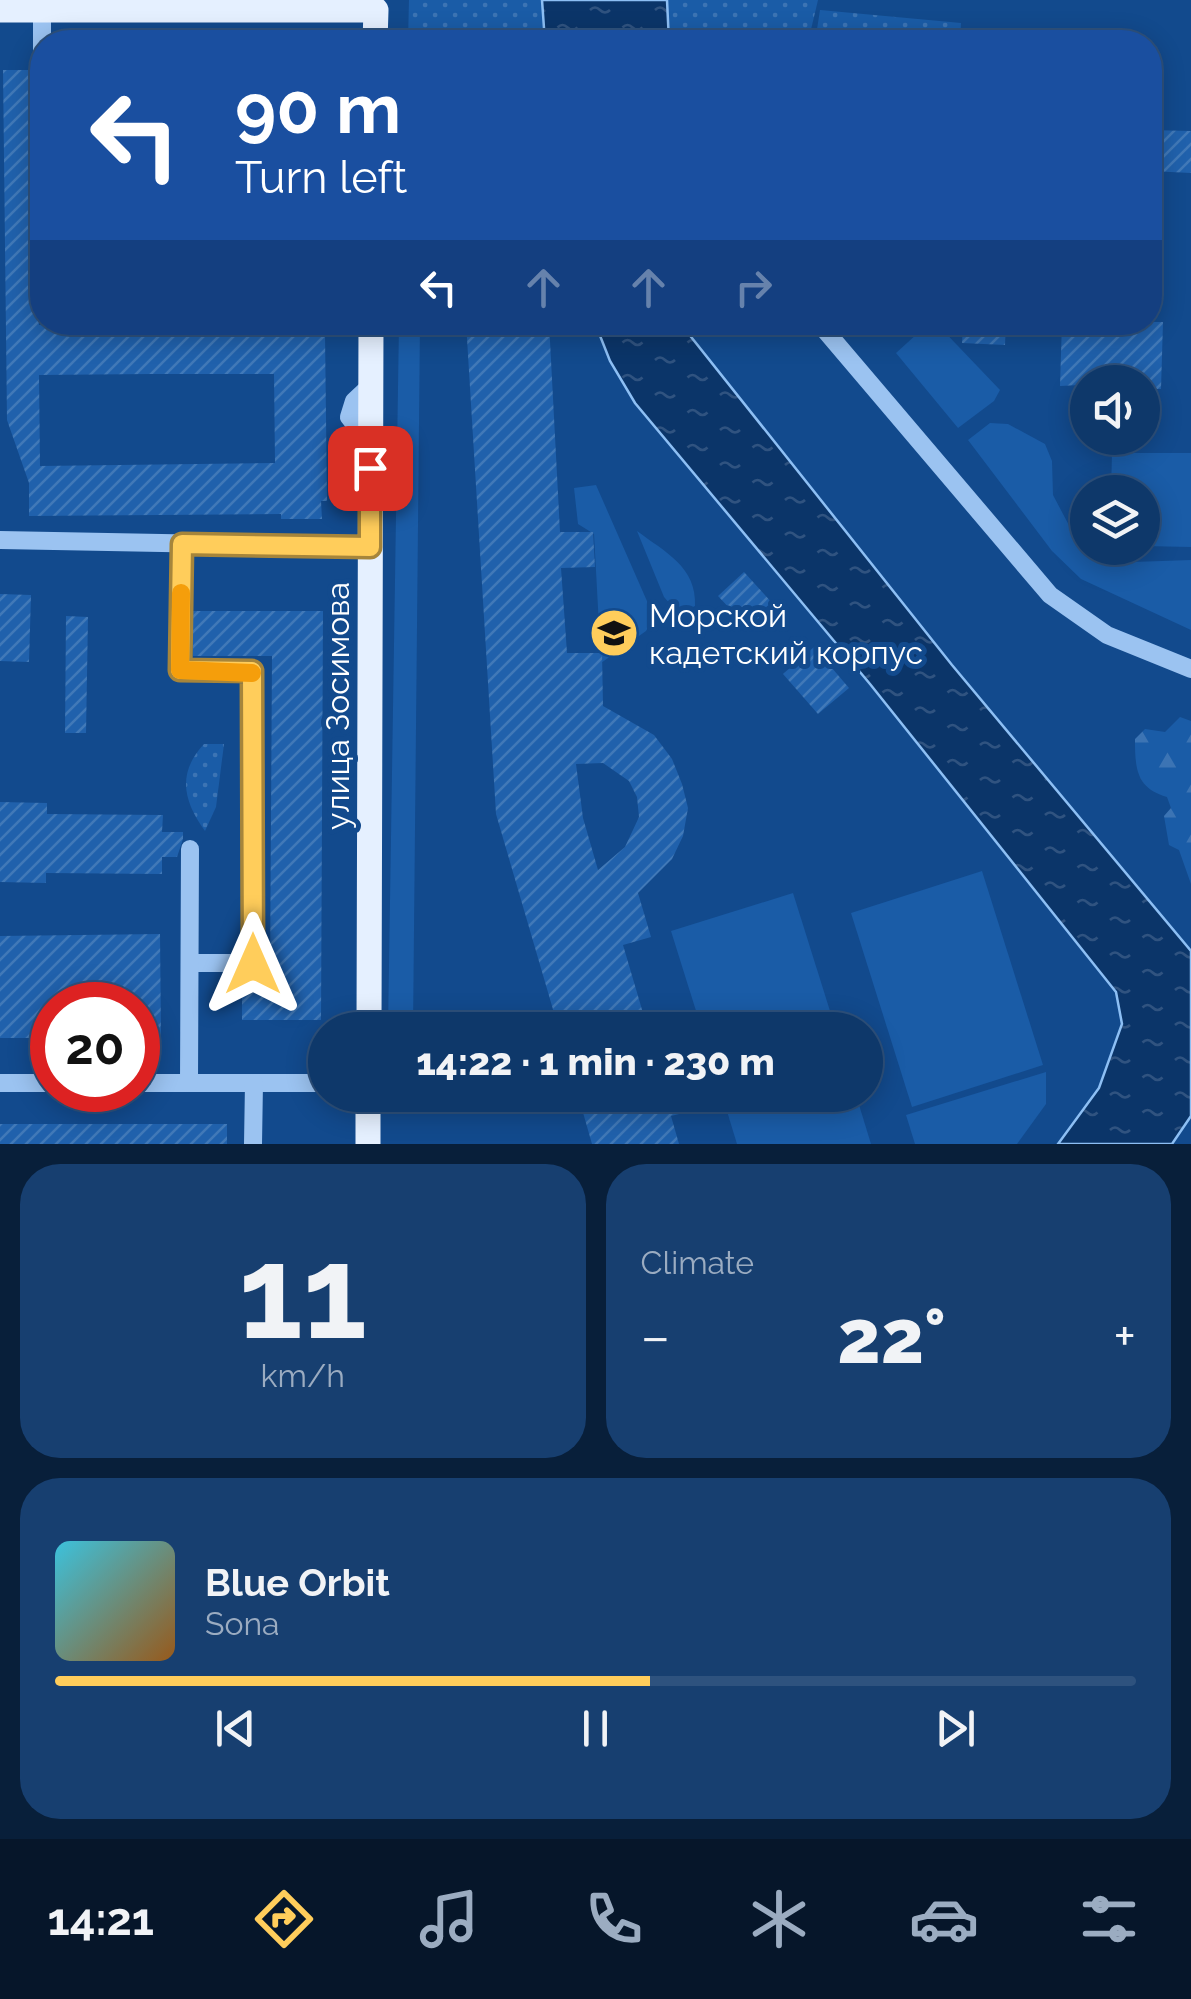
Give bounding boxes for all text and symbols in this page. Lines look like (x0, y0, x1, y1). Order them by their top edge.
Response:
text: 90 m (235, 67, 401, 149)
icon: left (70, 70, 200, 200)
text: Turn left (235, 151, 407, 204)
icon: left (411, 260, 466, 315)
icon: ahead (516, 260, 571, 315)
icon: ahead (621, 260, 676, 315)
icon: right (726, 260, 781, 315)
map controls (1070, 365, 1160, 565)
button: sound (1070, 365, 1160, 455)
pin (328, 426, 413, 511)
icon: arrive (343, 441, 398, 496)
button: layers (1070, 475, 1160, 565)
street label: улица Зосимова (319, 582, 356, 830)
place label: Морской кадетский корпус (649, 597, 923, 671)
school or university icon: Морской кадетский корпус (588, 607, 640, 659)
position arrow (201, 912, 305, 1016)
speed limit sign: 20 (30, 982, 160, 1112)
text: 14:22 · 1 min · 230 m (416, 1039, 775, 1084)
text: 11 (239, 1216, 367, 1368)
text: Climate (641, 1244, 754, 1281)
text: 22° (837, 1292, 946, 1381)
text: − (641, 1304, 670, 1369)
text: + (1113, 1304, 1136, 1369)
text: km/h (261, 1357, 345, 1394)
text: Blue Orbit (205, 1560, 390, 1605)
text: Sona (205, 1605, 280, 1642)
icon: previous (208, 1701, 263, 1756)
icon: pause (568, 1701, 623, 1756)
icon: next (928, 1701, 983, 1756)
icon: directions (249, 1884, 319, 1954)
icon: music (414, 1884, 484, 1954)
icon: phone (579, 1884, 649, 1954)
icon: climate (744, 1884, 814, 1954)
icon: car (909, 1884, 979, 1954)
icon: filters (1074, 1884, 1144, 1954)
text: 14:21 (47, 1893, 154, 1946)

